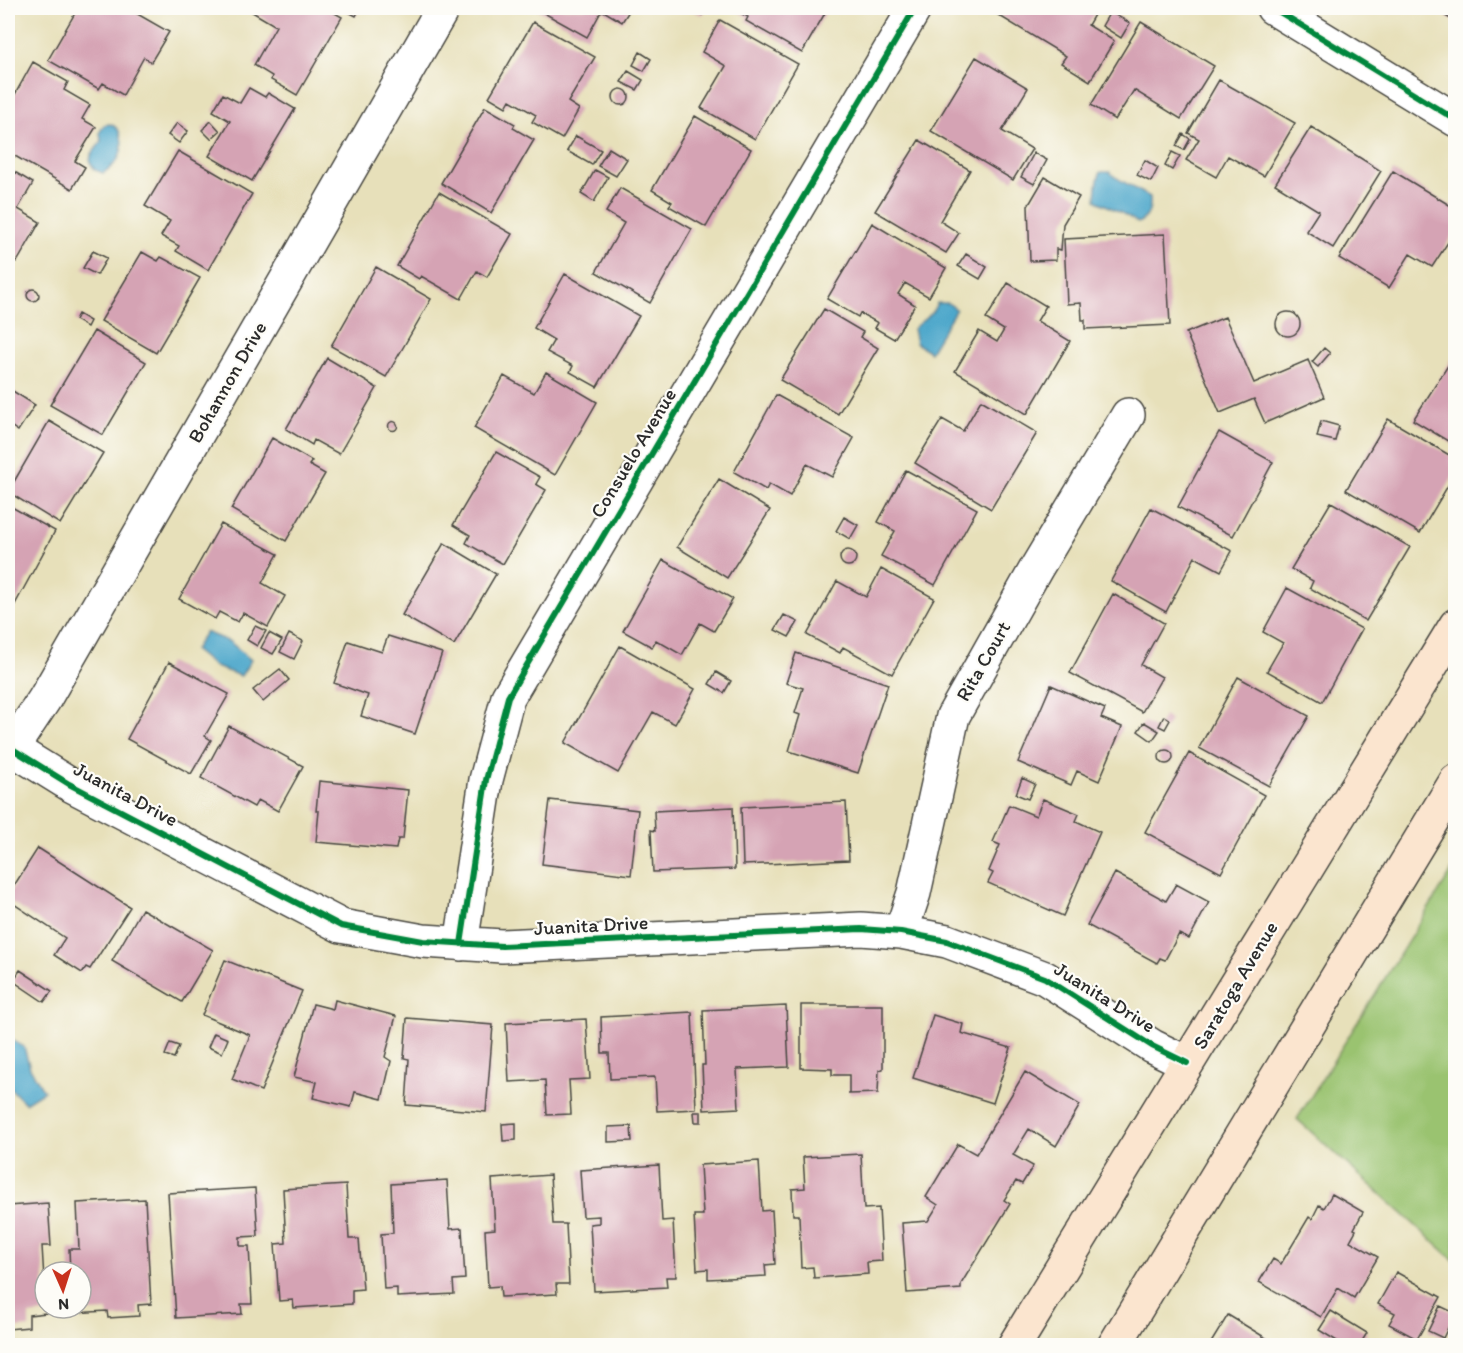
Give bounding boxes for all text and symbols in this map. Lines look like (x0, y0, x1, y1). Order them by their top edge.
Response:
street label: Bohannon Drive (183, 317, 271, 447)
street label: Consuelo Avenue (585, 384, 681, 522)
street label: Rita Court (951, 617, 1015, 705)
street label: Juanita Drive (70, 757, 182, 831)
street label: Juanita Drive (533, 910, 649, 940)
street label: Saratoga Avenue (1187, 917, 1283, 1053)
street label: Juanita Drive (1050, 956, 1160, 1038)
north arrow (33, 1260, 93, 1320)
text: N (58, 1295, 70, 1314)

